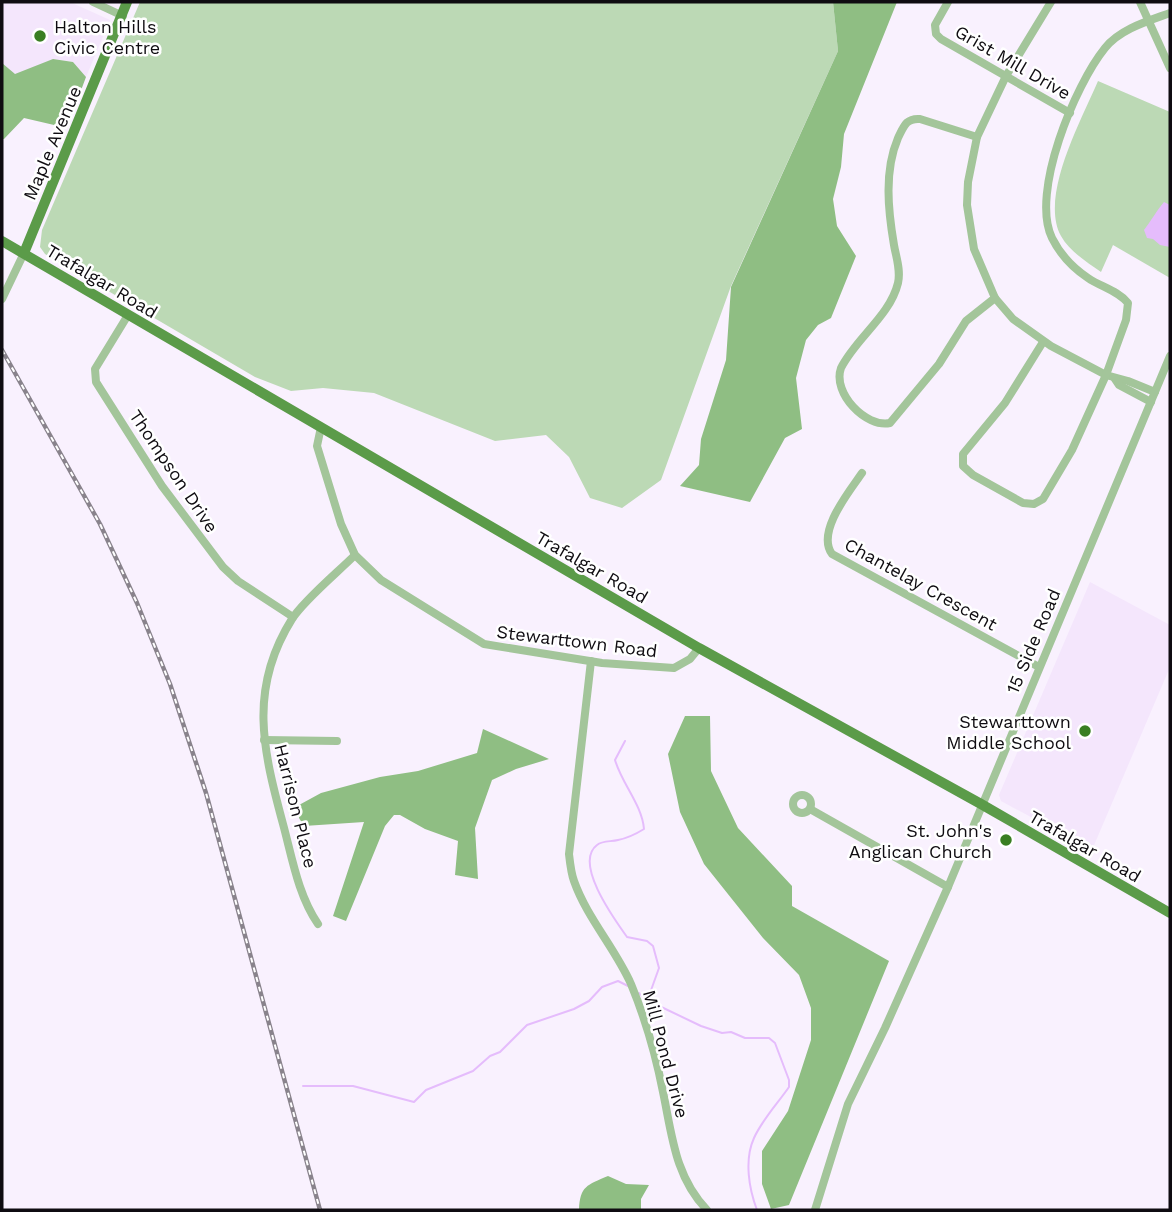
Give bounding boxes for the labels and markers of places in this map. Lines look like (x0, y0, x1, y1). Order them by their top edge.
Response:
place label: Halton Hills Civic Centre (54, 16, 160, 58)
marker: Halton Hills Civic Centre (32, 28, 48, 44)
place label: Stewarttown Middle School (946, 711, 1071, 753)
marker: Stewarttown Middle School (1077, 723, 1093, 739)
place label: St. John's Anglican Church (849, 820, 992, 862)
marker: St. John's Anglican Church (998, 832, 1014, 848)

